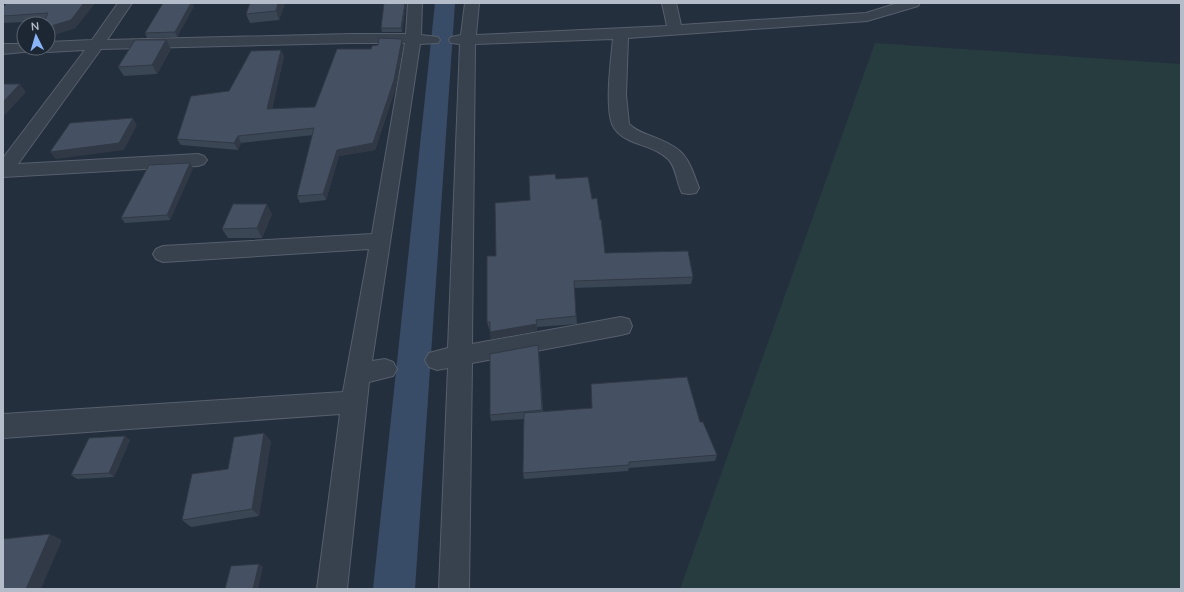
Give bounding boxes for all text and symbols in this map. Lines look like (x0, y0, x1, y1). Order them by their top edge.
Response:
north arrow (16, 16, 56, 56)
text: N (30, 19, 40, 33)

